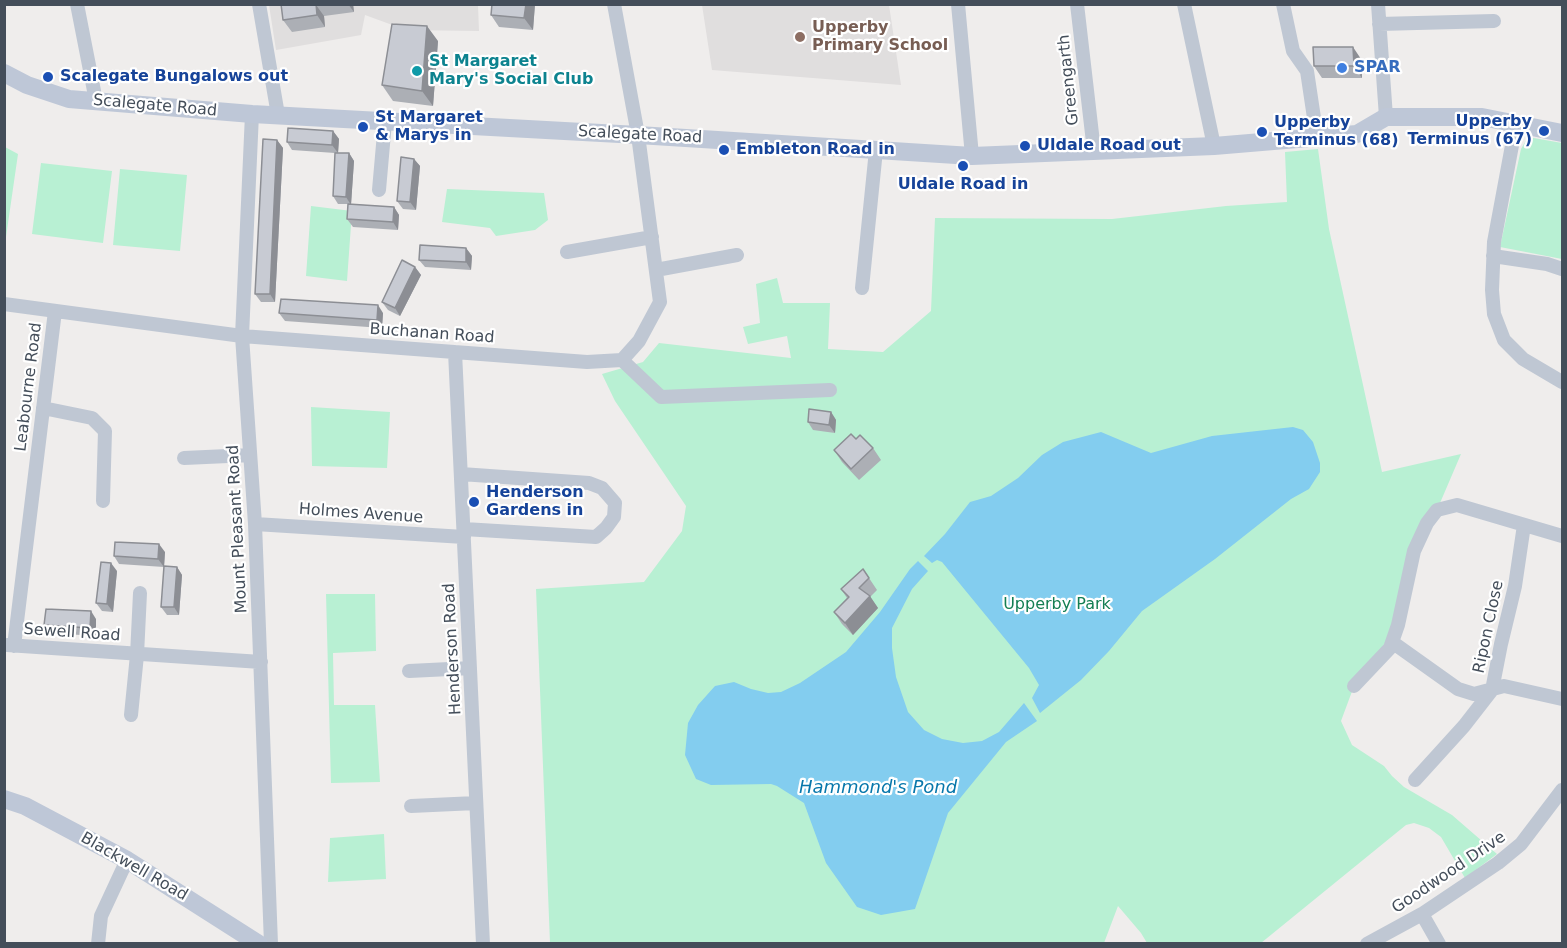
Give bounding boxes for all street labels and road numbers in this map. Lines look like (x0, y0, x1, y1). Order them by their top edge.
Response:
street label: Greengarth (1055, 34, 1083, 126)
street label: Scalegate Road (92, 91, 218, 121)
street label: Scalegate Road (577, 122, 703, 148)
street label: Buchanan Road (369, 320, 495, 348)
street label: Leabourne Road (12, 321, 46, 453)
street label: Mount Pleasant Road (224, 444, 252, 614)
street label: Holmes Avenue (298, 500, 424, 528)
street label: Ripon Close (1470, 579, 1508, 675)
street label: Henderson Road (440, 583, 466, 715)
street label: Sewell Road (23, 620, 121, 646)
street label: Goodwood Drive (1389, 828, 1509, 918)
street label: Blackwell Road (77, 829, 191, 905)

